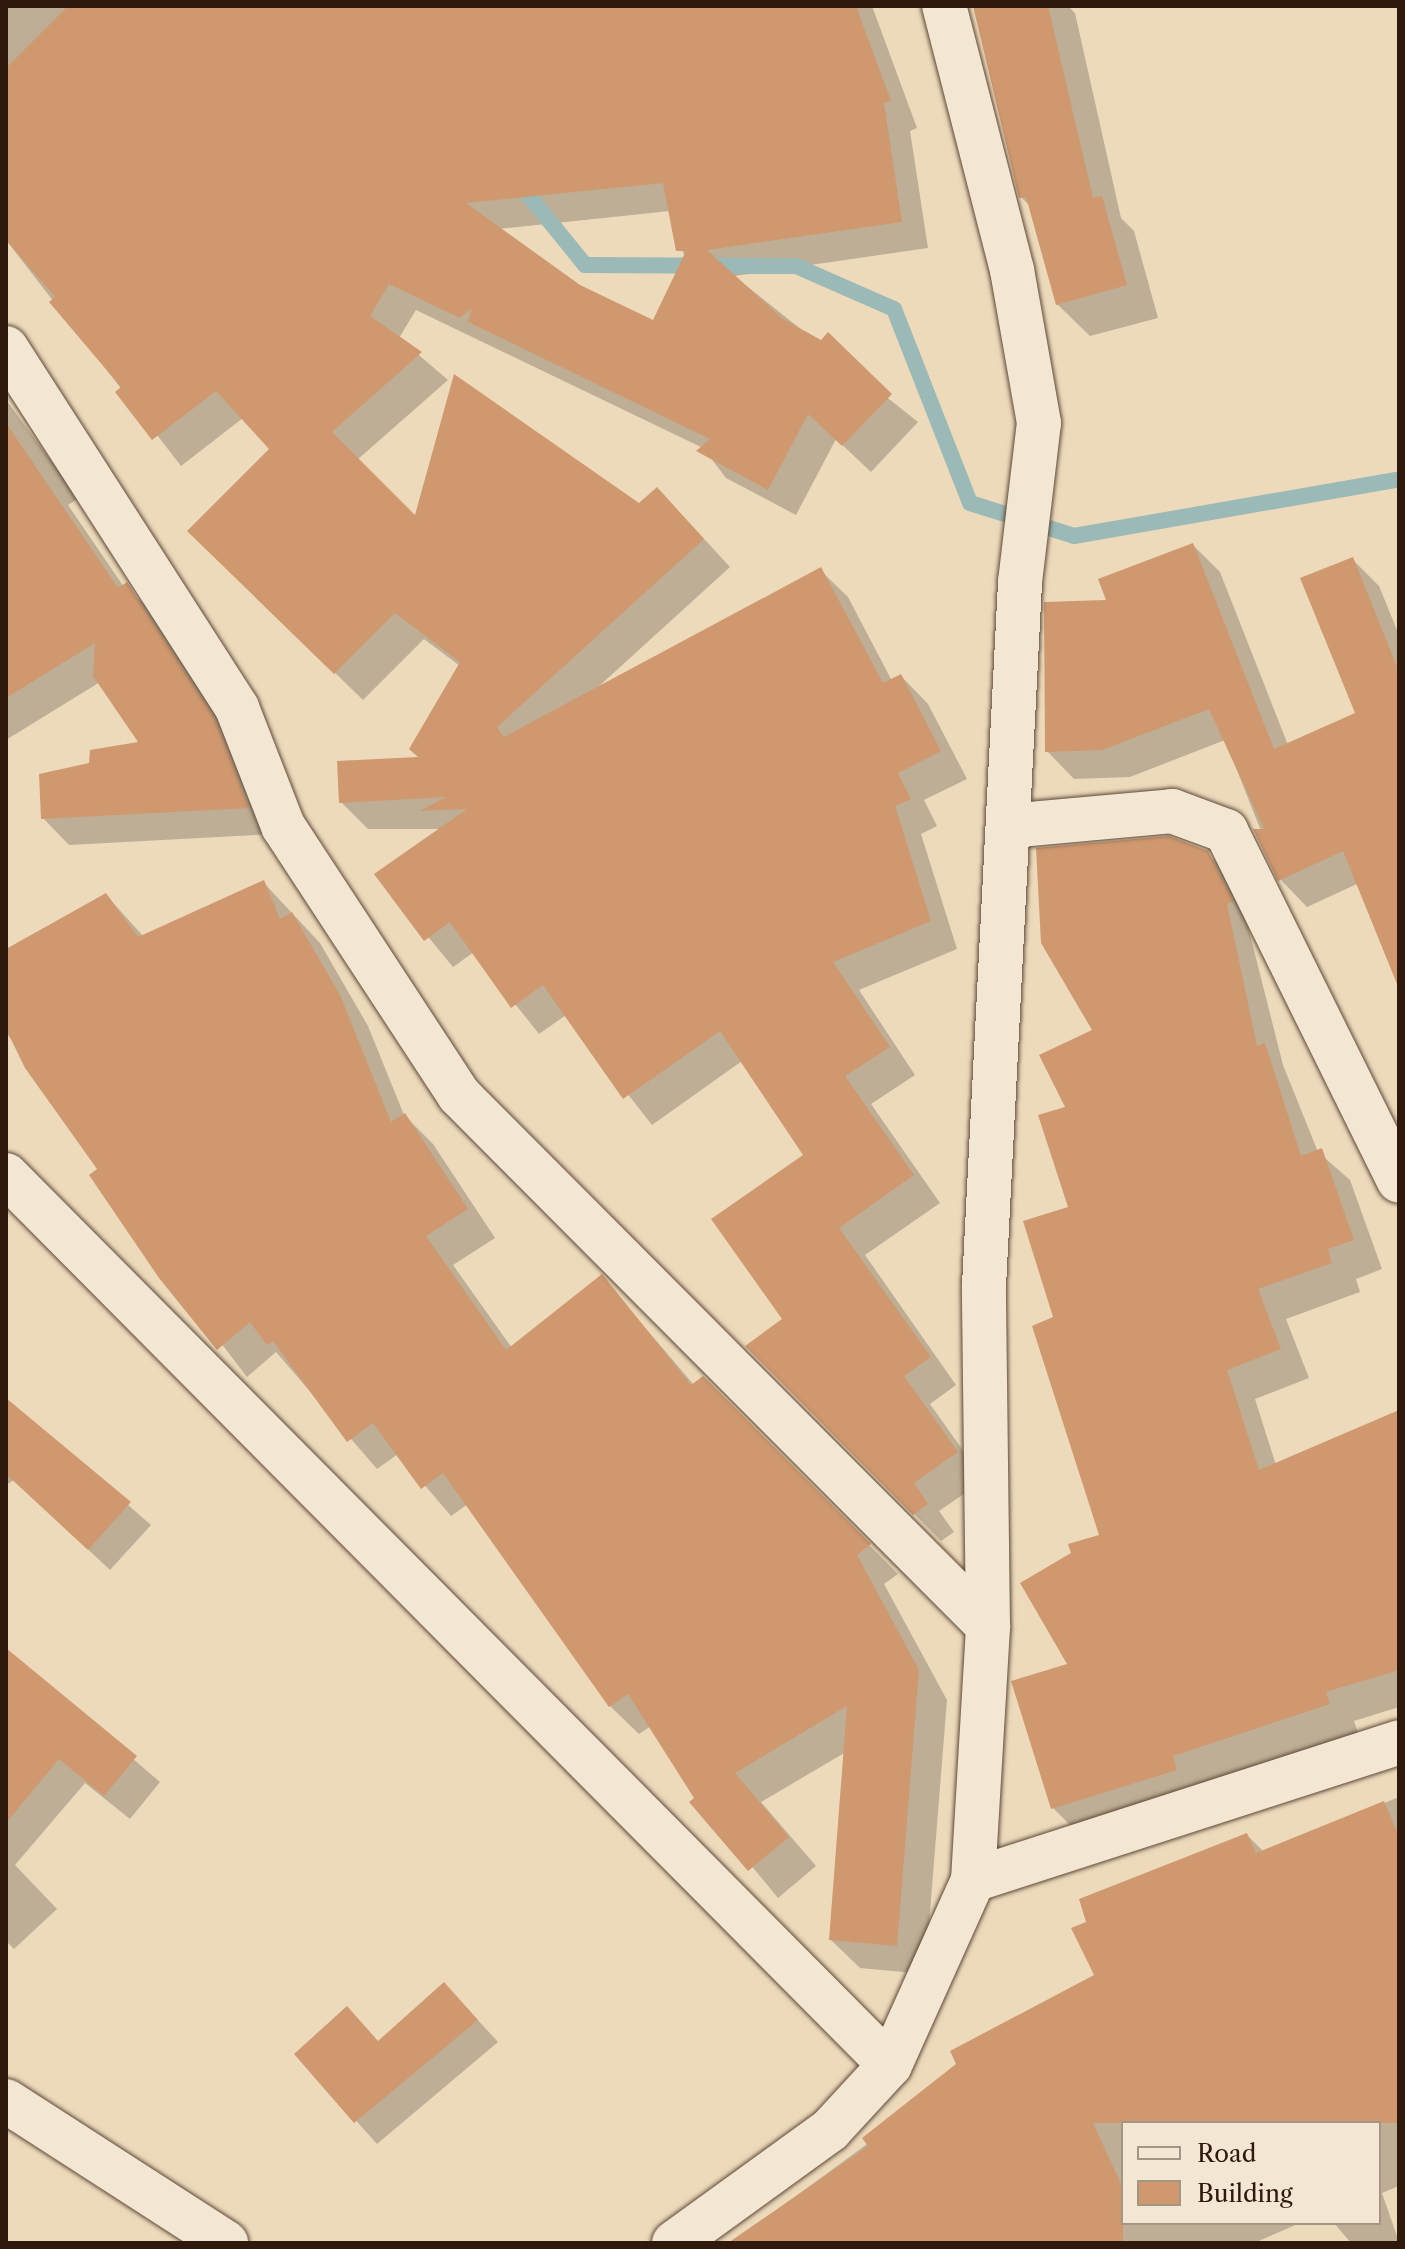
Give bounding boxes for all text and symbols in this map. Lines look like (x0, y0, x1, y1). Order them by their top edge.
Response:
legend (1121, 2121, 1381, 2225)
text: Road (1197, 2139, 1256, 2168)
text: Building (1197, 2179, 1293, 2208)

